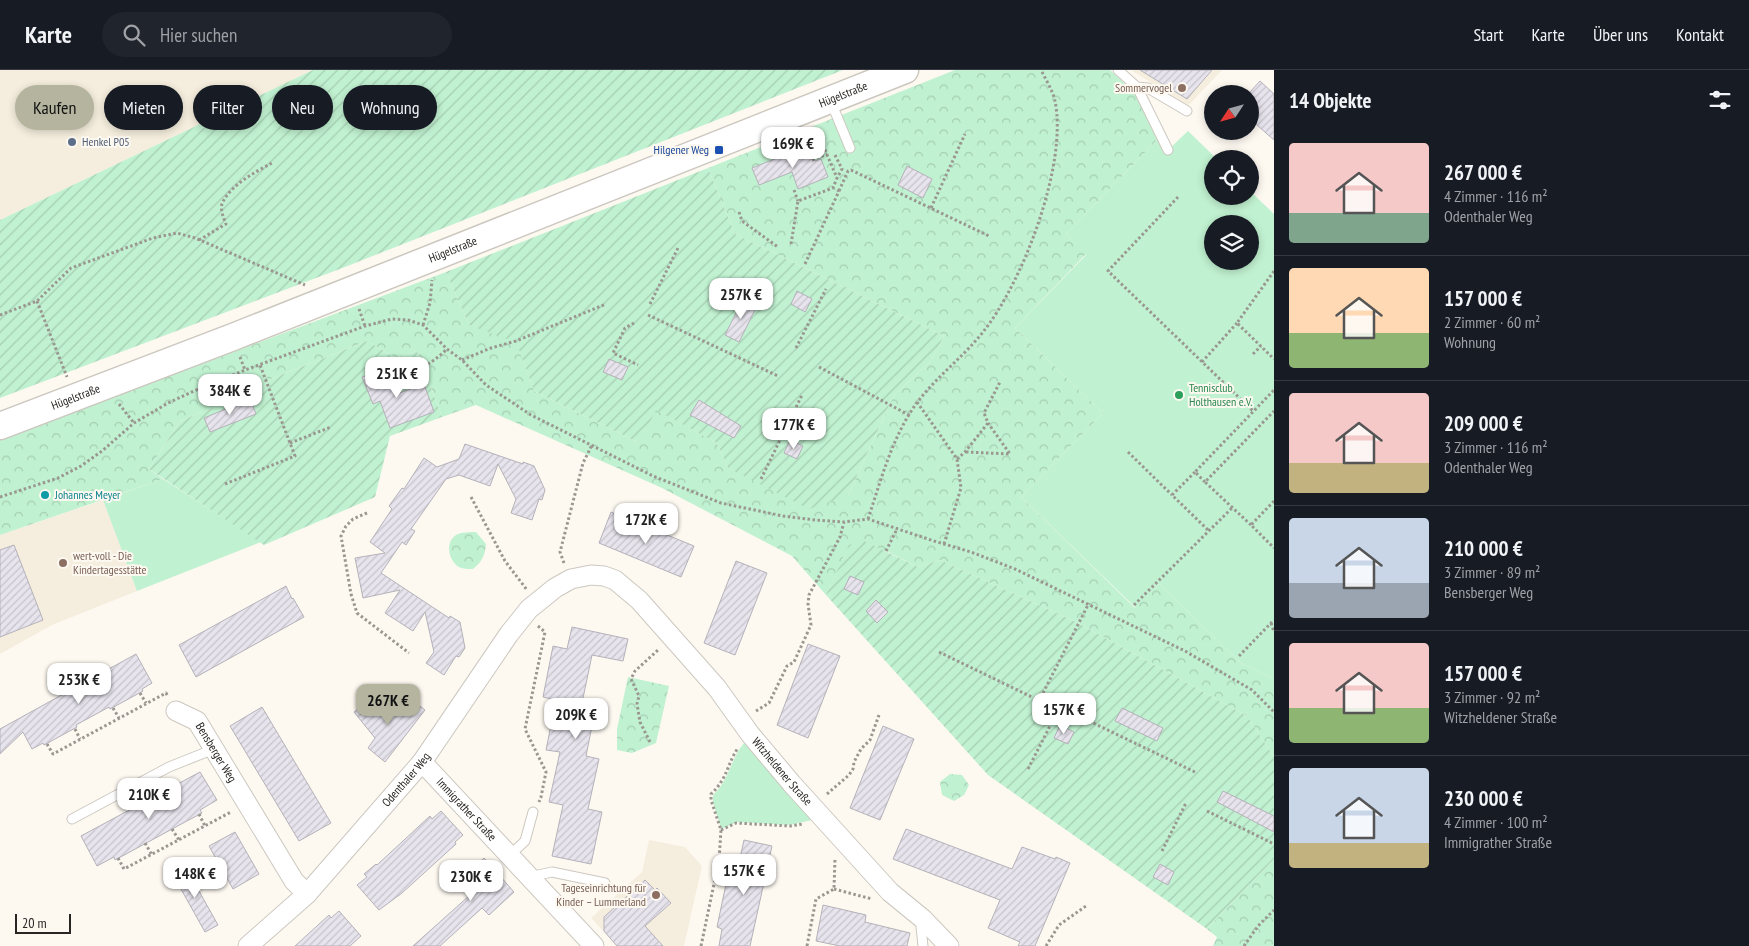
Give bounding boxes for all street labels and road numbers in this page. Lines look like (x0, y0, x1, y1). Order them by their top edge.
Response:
street label: Hügelstraße (817, 78, 869, 110)
street label: Hügelstraße (426, 233, 479, 266)
street label: Hügelstraße (49, 381, 102, 413)
street label: Bensberger Weg (193, 720, 240, 785)
street label: Witzheldener Straße (749, 734, 816, 808)
street label: Odenthaler Weg (379, 750, 433, 810)
street label: Immigrather Straße (434, 774, 500, 844)

